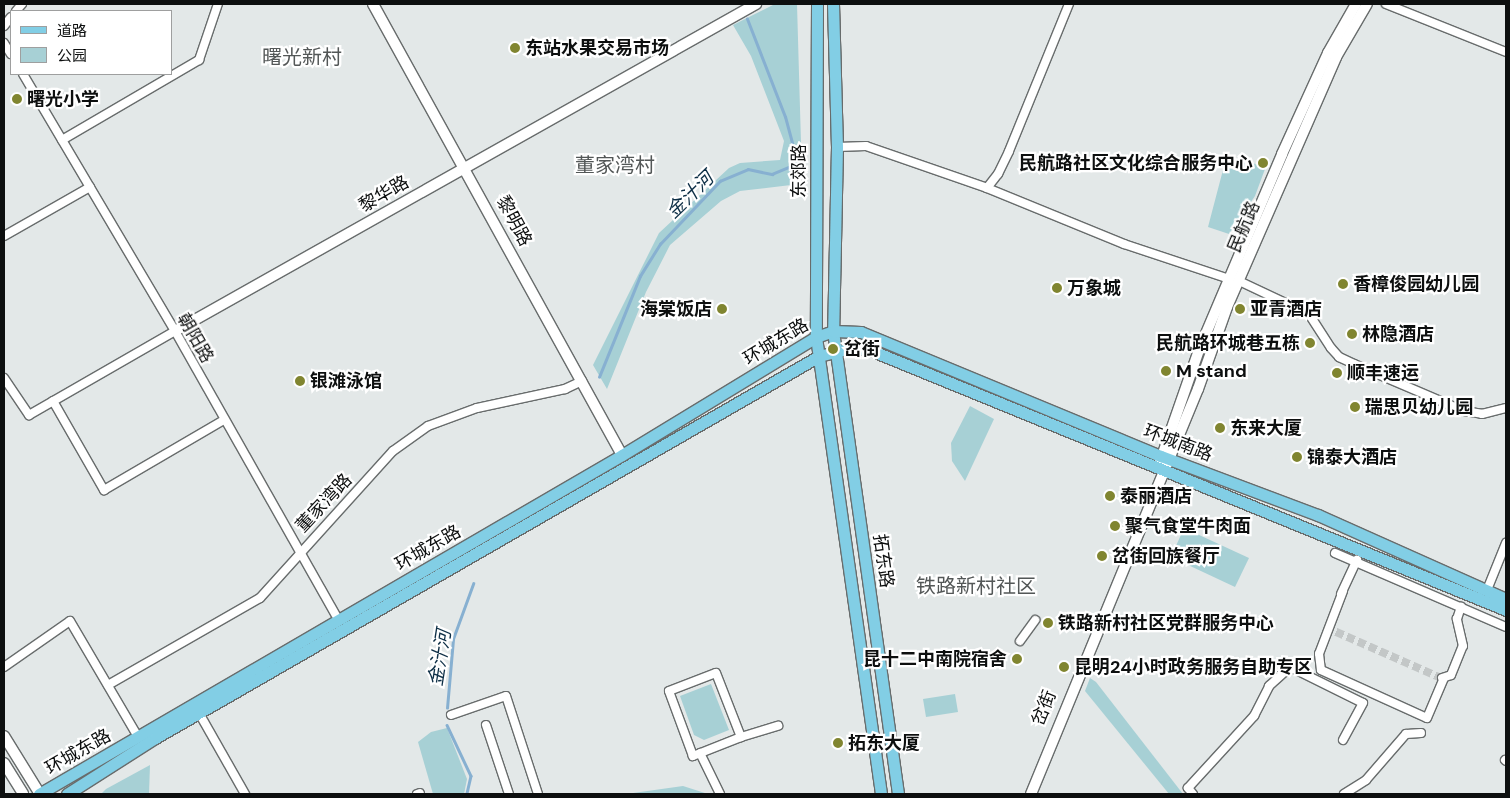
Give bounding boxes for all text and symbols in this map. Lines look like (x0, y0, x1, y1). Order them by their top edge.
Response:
legend (10, 10, 172, 75)
text: 道路 (57, 21, 87, 41)
place label: 东站水果交易市场 (525, 37, 669, 59)
marker: 东站水果交易市场 (509, 42, 521, 54)
district label: 曙光新村 (262, 45, 342, 69)
text: 公园 (57, 46, 87, 66)
place label: 曙光小学 (27, 88, 99, 110)
marker: 曙光小学 (11, 93, 23, 105)
street label: 东郊路 (788, 144, 810, 198)
place label: 民航路社区文化综合服务中心 (1019, 152, 1253, 174)
district label: 董家湾村 (575, 153, 655, 177)
marker: 民航路社区文化综合服务中心 (1257, 157, 1269, 169)
water label: 金汁河 (662, 167, 718, 223)
street label: 黎华路 (355, 171, 413, 217)
street label: 黎明路 (492, 192, 536, 250)
street label: 民航路 (1224, 198, 1264, 256)
place label: 香樟俊园幼儿园 (1353, 273, 1479, 295)
place label: 万象城 (1067, 277, 1121, 299)
marker: 香樟俊园幼儿园 (1337, 278, 1349, 290)
marker: 万象城 (1051, 282, 1063, 294)
place label: 海棠饭店 (640, 298, 712, 320)
place label: 亚青酒店 (1250, 298, 1322, 320)
marker: 海棠饭店 (716, 303, 728, 315)
marker: 亚青酒店 (1234, 303, 1246, 315)
street label: 朝阳路 (172, 309, 218, 367)
street label: 环城东路 (740, 314, 812, 370)
place label: 林隐酒店 (1362, 323, 1434, 345)
marker: 林隐酒店 (1346, 328, 1358, 340)
place label: 民航路环城巷五栋 (1156, 332, 1300, 354)
marker: 民航路环城巷五栋 (1304, 337, 1316, 349)
place label: 岔街 (844, 338, 880, 360)
marker: 岔街 (826, 342, 840, 356)
place label: M stand (1176, 360, 1247, 382)
place label: 顺丰速运 (1347, 362, 1419, 384)
marker: M stand (1160, 365, 1172, 377)
marker: 顺丰速运 (1331, 367, 1343, 379)
place label: 银滩泳馆 (310, 370, 382, 392)
marker: 银滩泳馆 (294, 375, 306, 387)
place label: 瑞思贝幼儿园 (1365, 396, 1473, 418)
marker: 瑞思贝幼儿园 (1349, 401, 1361, 413)
place label: 东来大厦 (1230, 417, 1302, 439)
street label: 环城南路 (1141, 420, 1215, 466)
marker: 东来大厦 (1214, 422, 1226, 434)
place label: 锦泰大酒店 (1307, 446, 1397, 468)
marker: 锦泰大酒店 (1291, 451, 1303, 463)
street label: 董家湾路 (292, 469, 356, 537)
place label: 泰丽酒店 (1120, 485, 1192, 507)
marker: 泰丽酒店 (1104, 490, 1116, 502)
place label: 聚气食堂牛肉面 (1125, 515, 1251, 537)
marker: 聚气食堂牛肉面 (1109, 520, 1121, 532)
street label: 环城东路 (391, 521, 465, 575)
street label: 拓东路 (869, 533, 897, 589)
place label: 岔街回族餐厅 (1112, 545, 1220, 567)
marker: 岔街回族餐厅 (1096, 550, 1108, 562)
district label: 铁路新村社区 (916, 574, 1036, 598)
place label: 铁路新村社区党群服务中心 (1058, 612, 1274, 634)
marker: 铁路新村社区党群服务中心 (1042, 617, 1054, 629)
water label: 金汁河 (424, 628, 456, 688)
place label: 昆十二中南院宿舍 (863, 648, 1007, 670)
marker: 昆十二中南院宿舍 (1011, 653, 1023, 665)
place label: 昆明24小时政务服务自助专区 (1074, 656, 1312, 678)
marker: 昆明24小时政务服务自助专区 (1058, 661, 1070, 673)
street label: 岔街 (1027, 687, 1061, 729)
street label: 环城东路 (41, 725, 115, 779)
place label: 拓东大厦 (848, 732, 920, 754)
marker: 拓东大厦 (832, 737, 844, 749)

